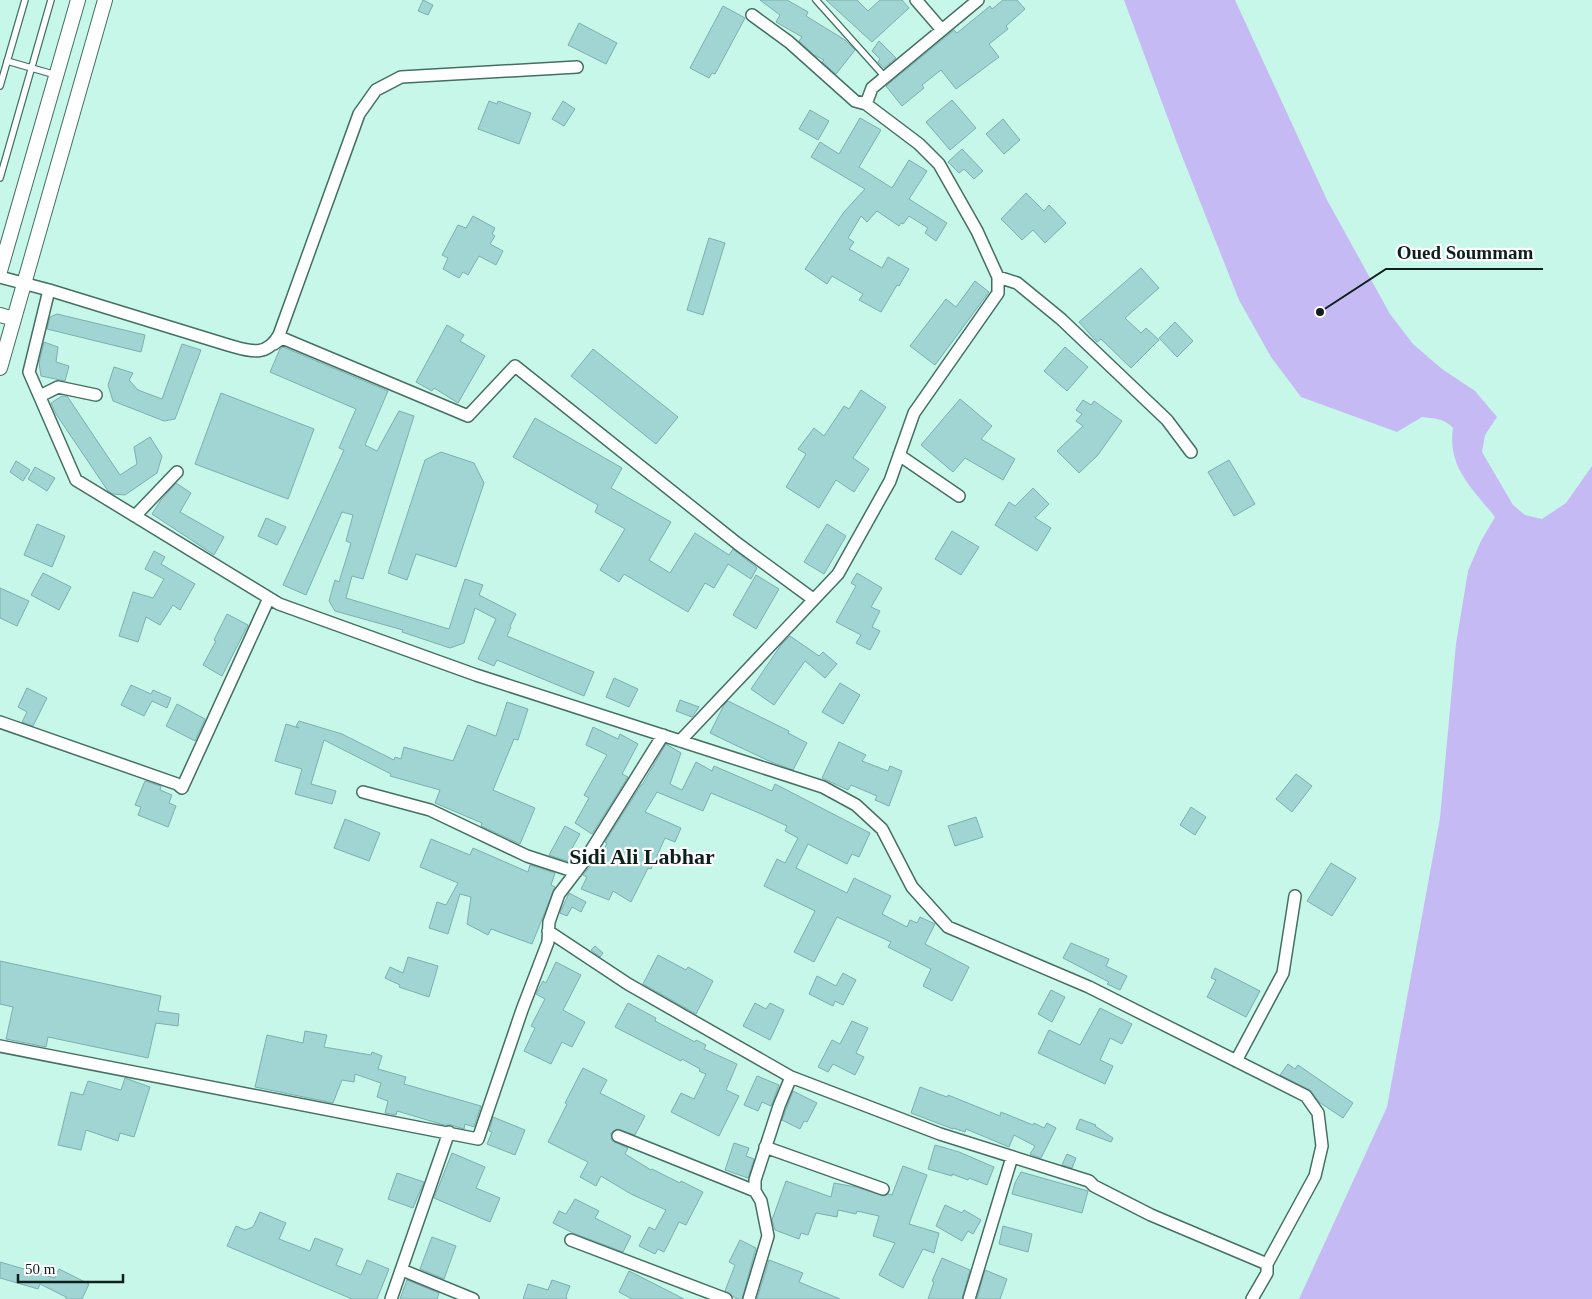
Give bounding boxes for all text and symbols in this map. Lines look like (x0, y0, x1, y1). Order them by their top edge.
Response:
callout: Oued Soummam (1386, 235, 1543, 269)
text: Oued Soummam (1397, 242, 1534, 263)
district label: Sidi Ali Labhar (569, 844, 715, 869)
scale bar (18, 1252, 122, 1284)
text: 50 m (25, 1261, 56, 1277)

